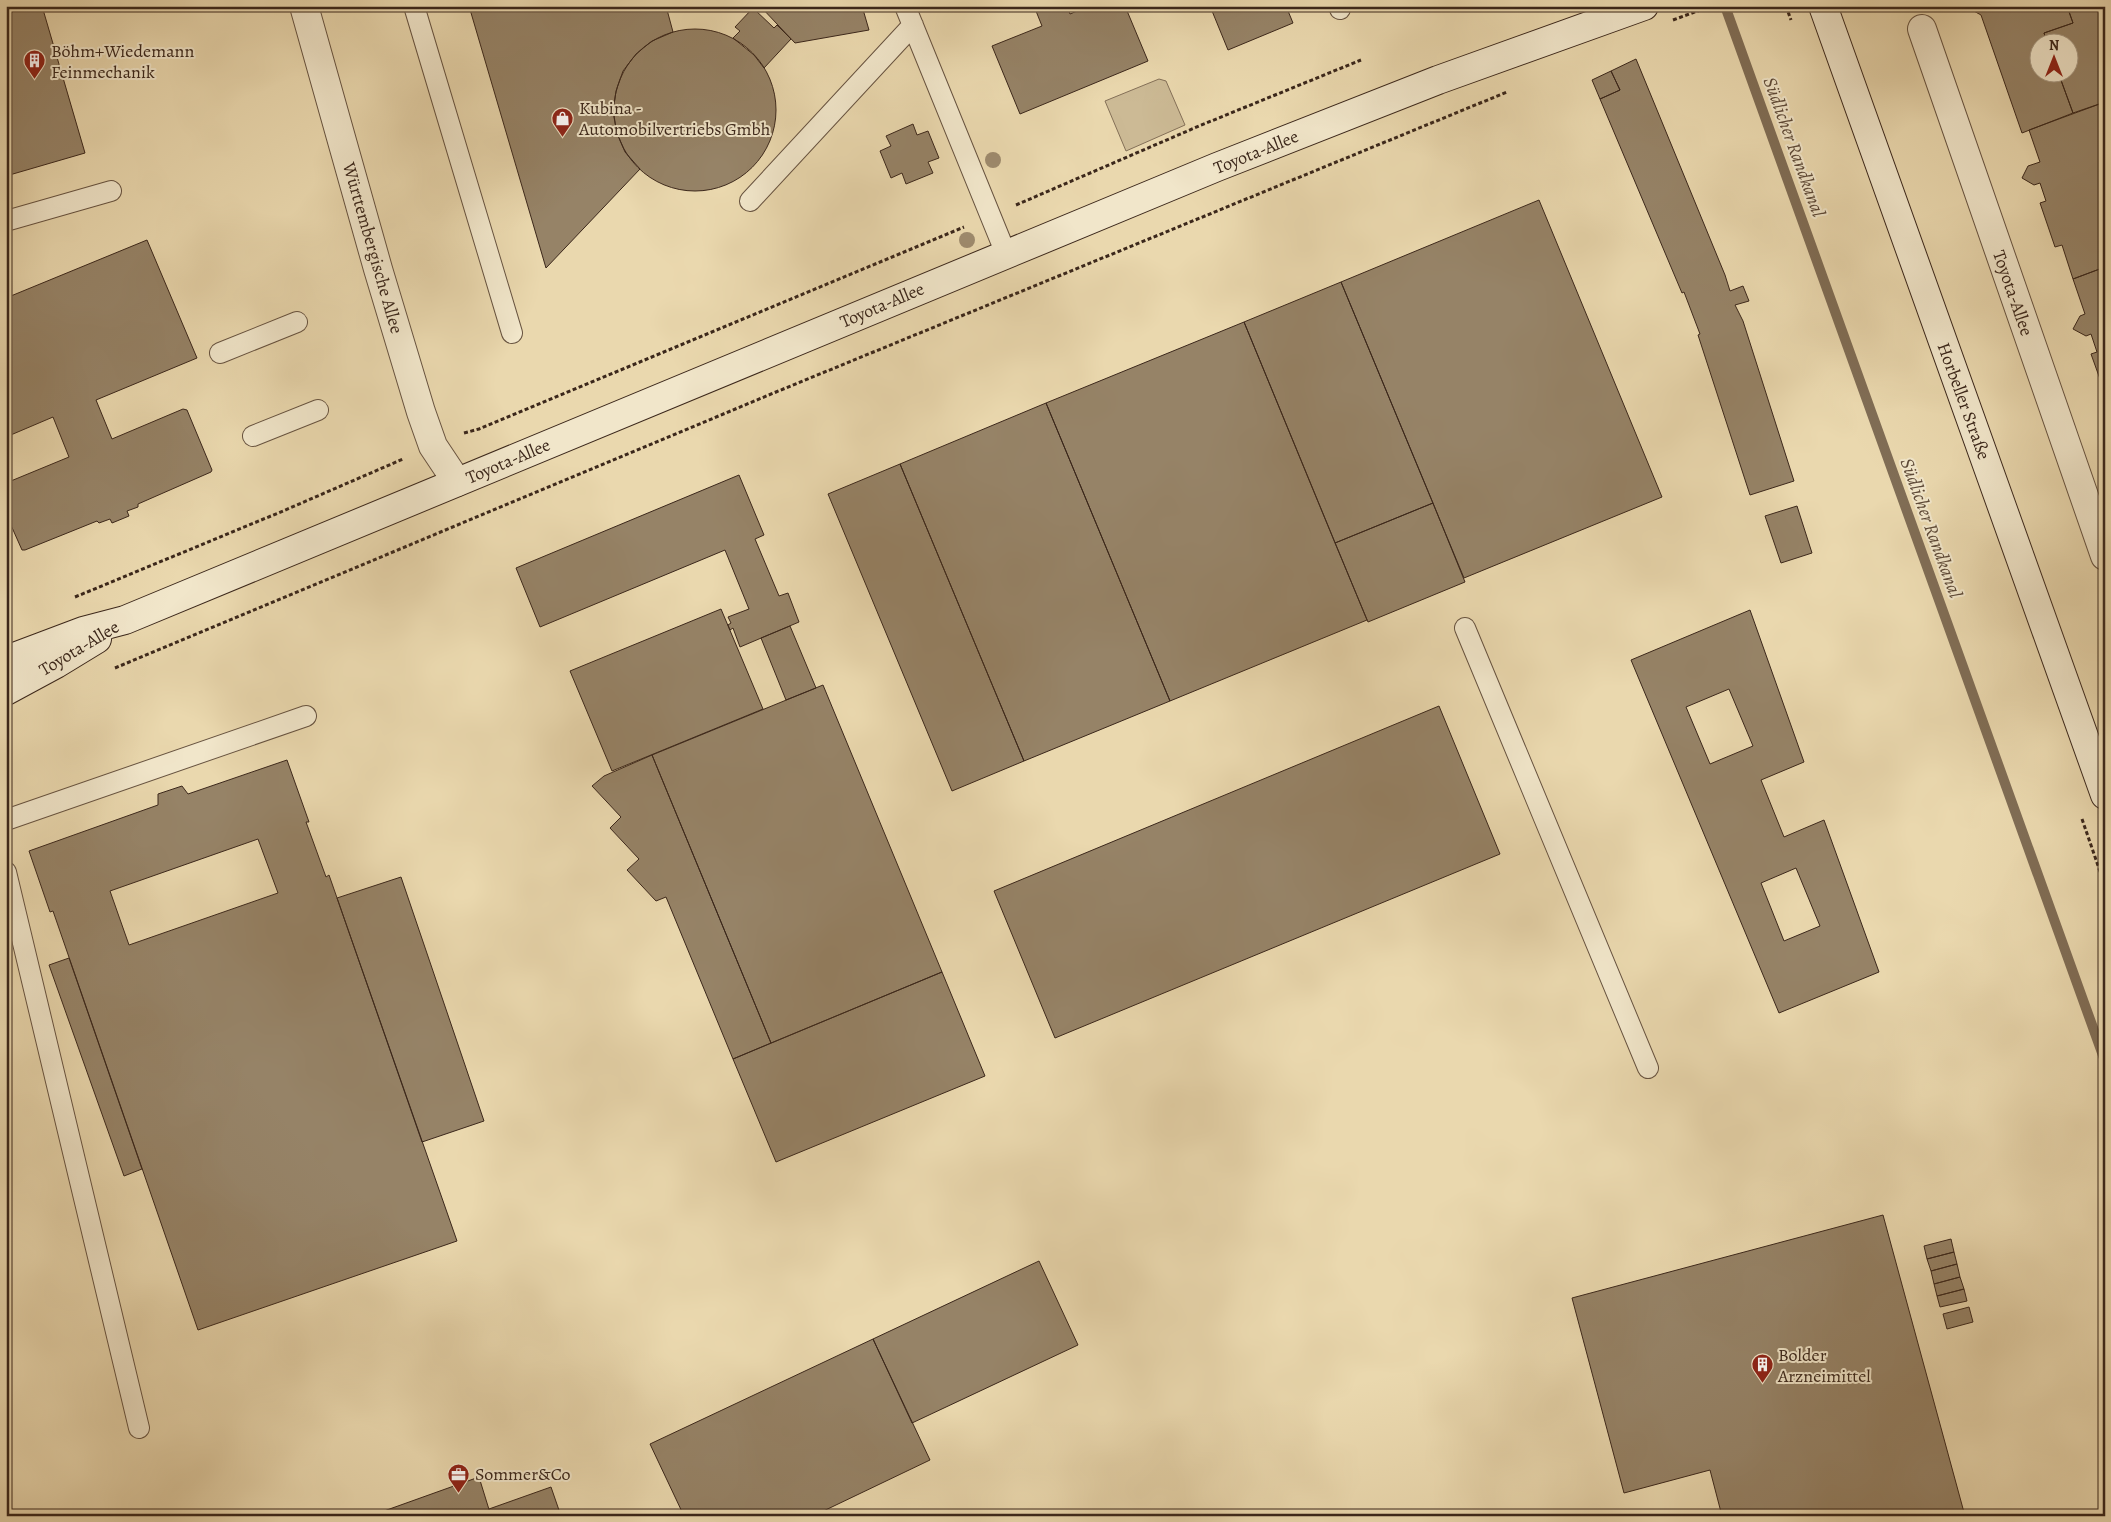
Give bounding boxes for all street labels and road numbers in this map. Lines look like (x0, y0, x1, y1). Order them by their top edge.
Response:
street label: Toyota-Allee (1210, 124, 1302, 180)
street label: Württembergische Allee (337, 159, 409, 336)
street label: Toyota-Allee (1987, 247, 2039, 339)
street label: Toyota-Allee (836, 276, 928, 334)
street label: Horbeller Straße (1932, 339, 1996, 463)
street label: Toyota-Allee (462, 432, 554, 490)
street label: Toyota-Allee (34, 615, 124, 681)

